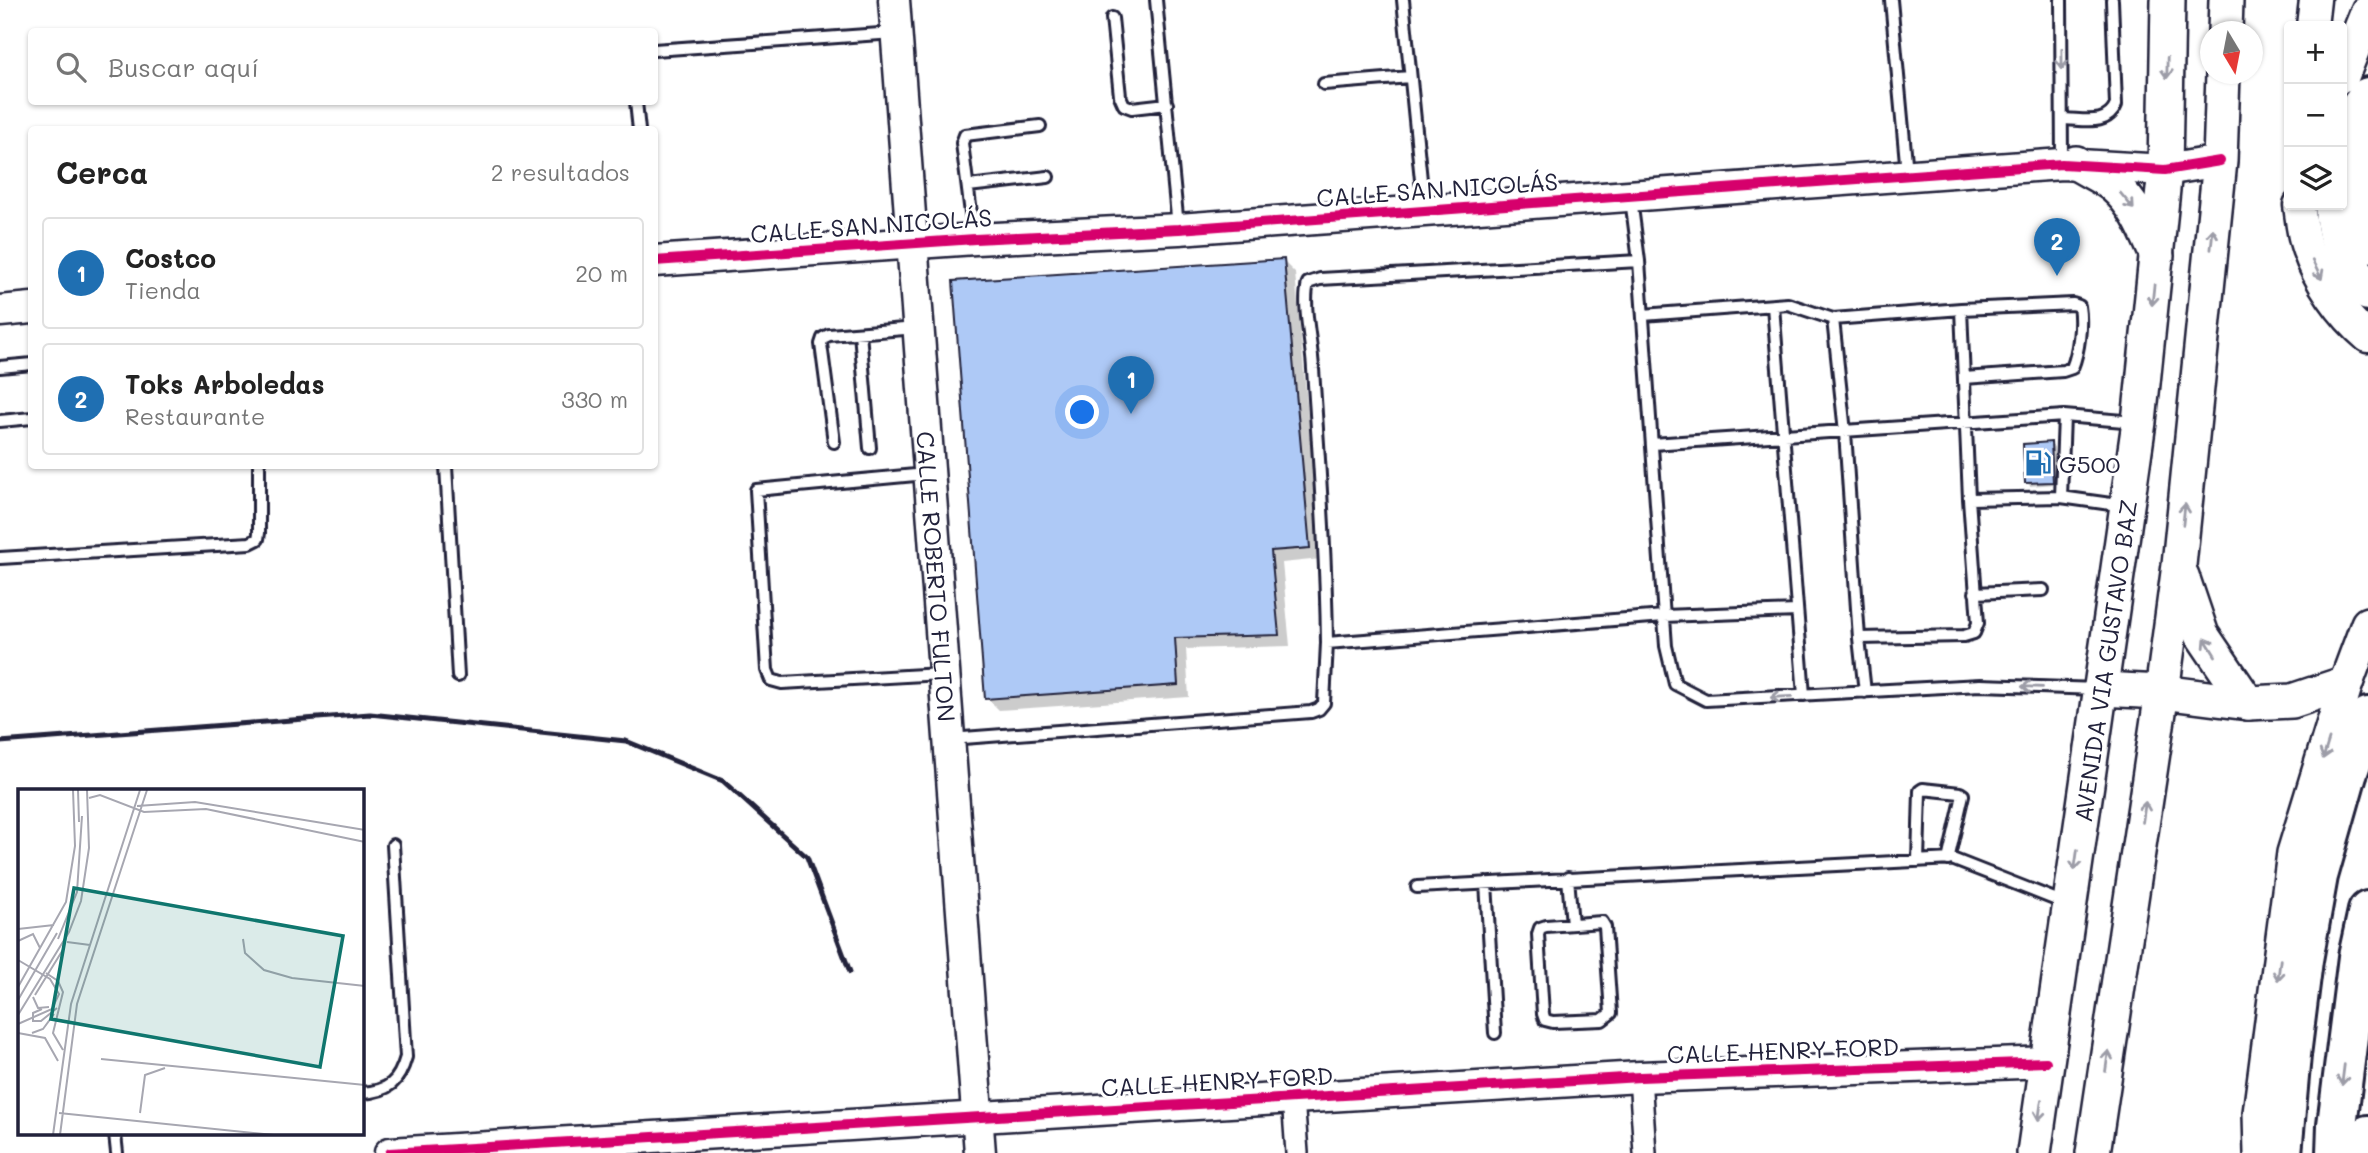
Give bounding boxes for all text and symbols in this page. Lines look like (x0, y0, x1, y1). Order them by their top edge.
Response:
north arrow (2200, 21, 2263, 84)
map controls (2284, 21, 2347, 210)
button: + (2284, 21, 2347, 84)
search box (28, 28, 658, 105)
icon: search (52, 48, 90, 86)
one-way arrow (2055, 48, 2069, 71)
text: Buscar aquí (108, 50, 259, 84)
one-way arrow (2160, 56, 2174, 79)
button: − (2284, 84, 2347, 147)
button: layers (2284, 147, 2347, 210)
text: Cerca (56, 152, 148, 192)
text: 2 resultados (491, 157, 630, 187)
street label: CALLE SAN NICOLÁS (1315, 165, 1559, 213)
one-way arrow (2119, 192, 2135, 210)
street label: CALLE SAN NICOLÁS (749, 201, 993, 249)
pin: 2 (2034, 218, 2080, 276)
one-way arrow (2206, 228, 2219, 250)
text: Costco (125, 241, 216, 275)
text: 1 (76, 258, 86, 288)
text: 20 m (575, 258, 628, 288)
one-way arrow (2311, 259, 2325, 280)
text: Tienda (125, 275, 201, 305)
one-way arrow (2147, 283, 2160, 306)
pin: 1 (1108, 356, 1154, 414)
text: Toks Arboledas (125, 367, 325, 401)
text: 2 (75, 384, 87, 414)
text: 330 m (561, 384, 628, 414)
your location (1065, 395, 1099, 429)
text: Restaurante (125, 401, 265, 431)
street label: CALLE ROBERTO FULTON (911, 430, 963, 723)
fuel station icon: G500 (2023, 448, 2053, 478)
place label: G500 (2059, 448, 2121, 479)
street label: AVENIDA VIA GUSTAVO BAZ (2066, 498, 2143, 824)
one-way arrow (2178, 503, 2191, 526)
one-way arrow (2202, 637, 2216, 657)
one-way arrow (2021, 680, 2044, 693)
one-way arrow (1770, 691, 1792, 704)
one-way arrow (2318, 737, 2331, 759)
inset map (18, 789, 364, 1136)
one-way arrow (2138, 801, 2151, 824)
one-way arrow (2069, 848, 2082, 871)
one-way arrow (2272, 959, 2285, 981)
street label: CALLE HENRY FORD (1666, 1030, 1900, 1070)
one-way arrow (2101, 1050, 2114, 1073)
street label: CALLE HENRY FORD (1100, 1059, 1334, 1103)
one-way arrow (2337, 1063, 2350, 1086)
one-way arrow (2033, 1098, 2046, 1121)

